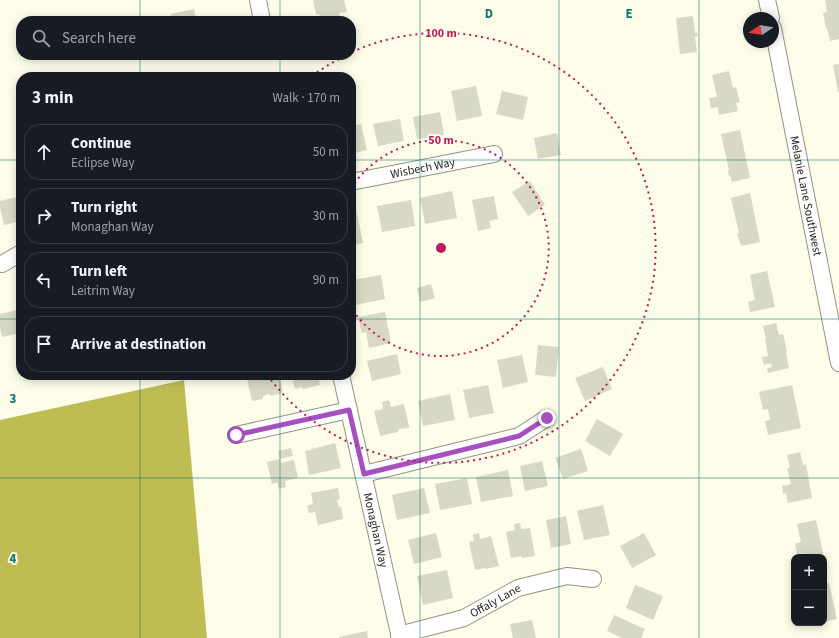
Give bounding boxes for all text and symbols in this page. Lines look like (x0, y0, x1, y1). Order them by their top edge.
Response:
text: D (485, 5, 493, 23)
text: E (625, 5, 633, 23)
north arrow (743, 12, 779, 48)
search box (16, 16, 356, 60)
text: 100 m (425, 25, 457, 42)
icon: search (30, 27, 52, 49)
text: Search here (62, 28, 136, 49)
text: 3 min (32, 86, 73, 110)
text: Walk · 170 m (272, 89, 340, 107)
text: 50 m (428, 132, 454, 149)
text: Continue (71, 133, 131, 154)
street label: Melanie Lane Southwest (786, 134, 826, 257)
icon: ahead (33, 141, 55, 163)
text: 50 m (313, 143, 339, 161)
street label: Wisbech Way (389, 153, 457, 183)
text: Eclipse Way (71, 154, 134, 172)
text: Turn right (71, 197, 137, 218)
icon: right (33, 205, 55, 227)
text: 30 m (313, 207, 339, 225)
text: Monaghan Way (71, 218, 154, 236)
centre of rings (434, 241, 448, 255)
text: Turn left (71, 261, 127, 282)
icon: left (33, 269, 55, 291)
text: 90 m (313, 271, 339, 289)
text: Leitrim Way (71, 282, 135, 300)
icon: arrive (33, 333, 55, 355)
text: Arrive at destination (71, 334, 206, 355)
text: 3 (10, 390, 17, 408)
route end (538, 409, 556, 427)
route start (227, 426, 245, 444)
street label: Monaghan Way (359, 491, 393, 570)
text: 4 (10, 550, 17, 568)
map controls (791, 554, 827, 626)
button: + (791, 554, 827, 590)
street label: Offaly Lane (467, 579, 524, 622)
button: − (791, 590, 827, 626)

